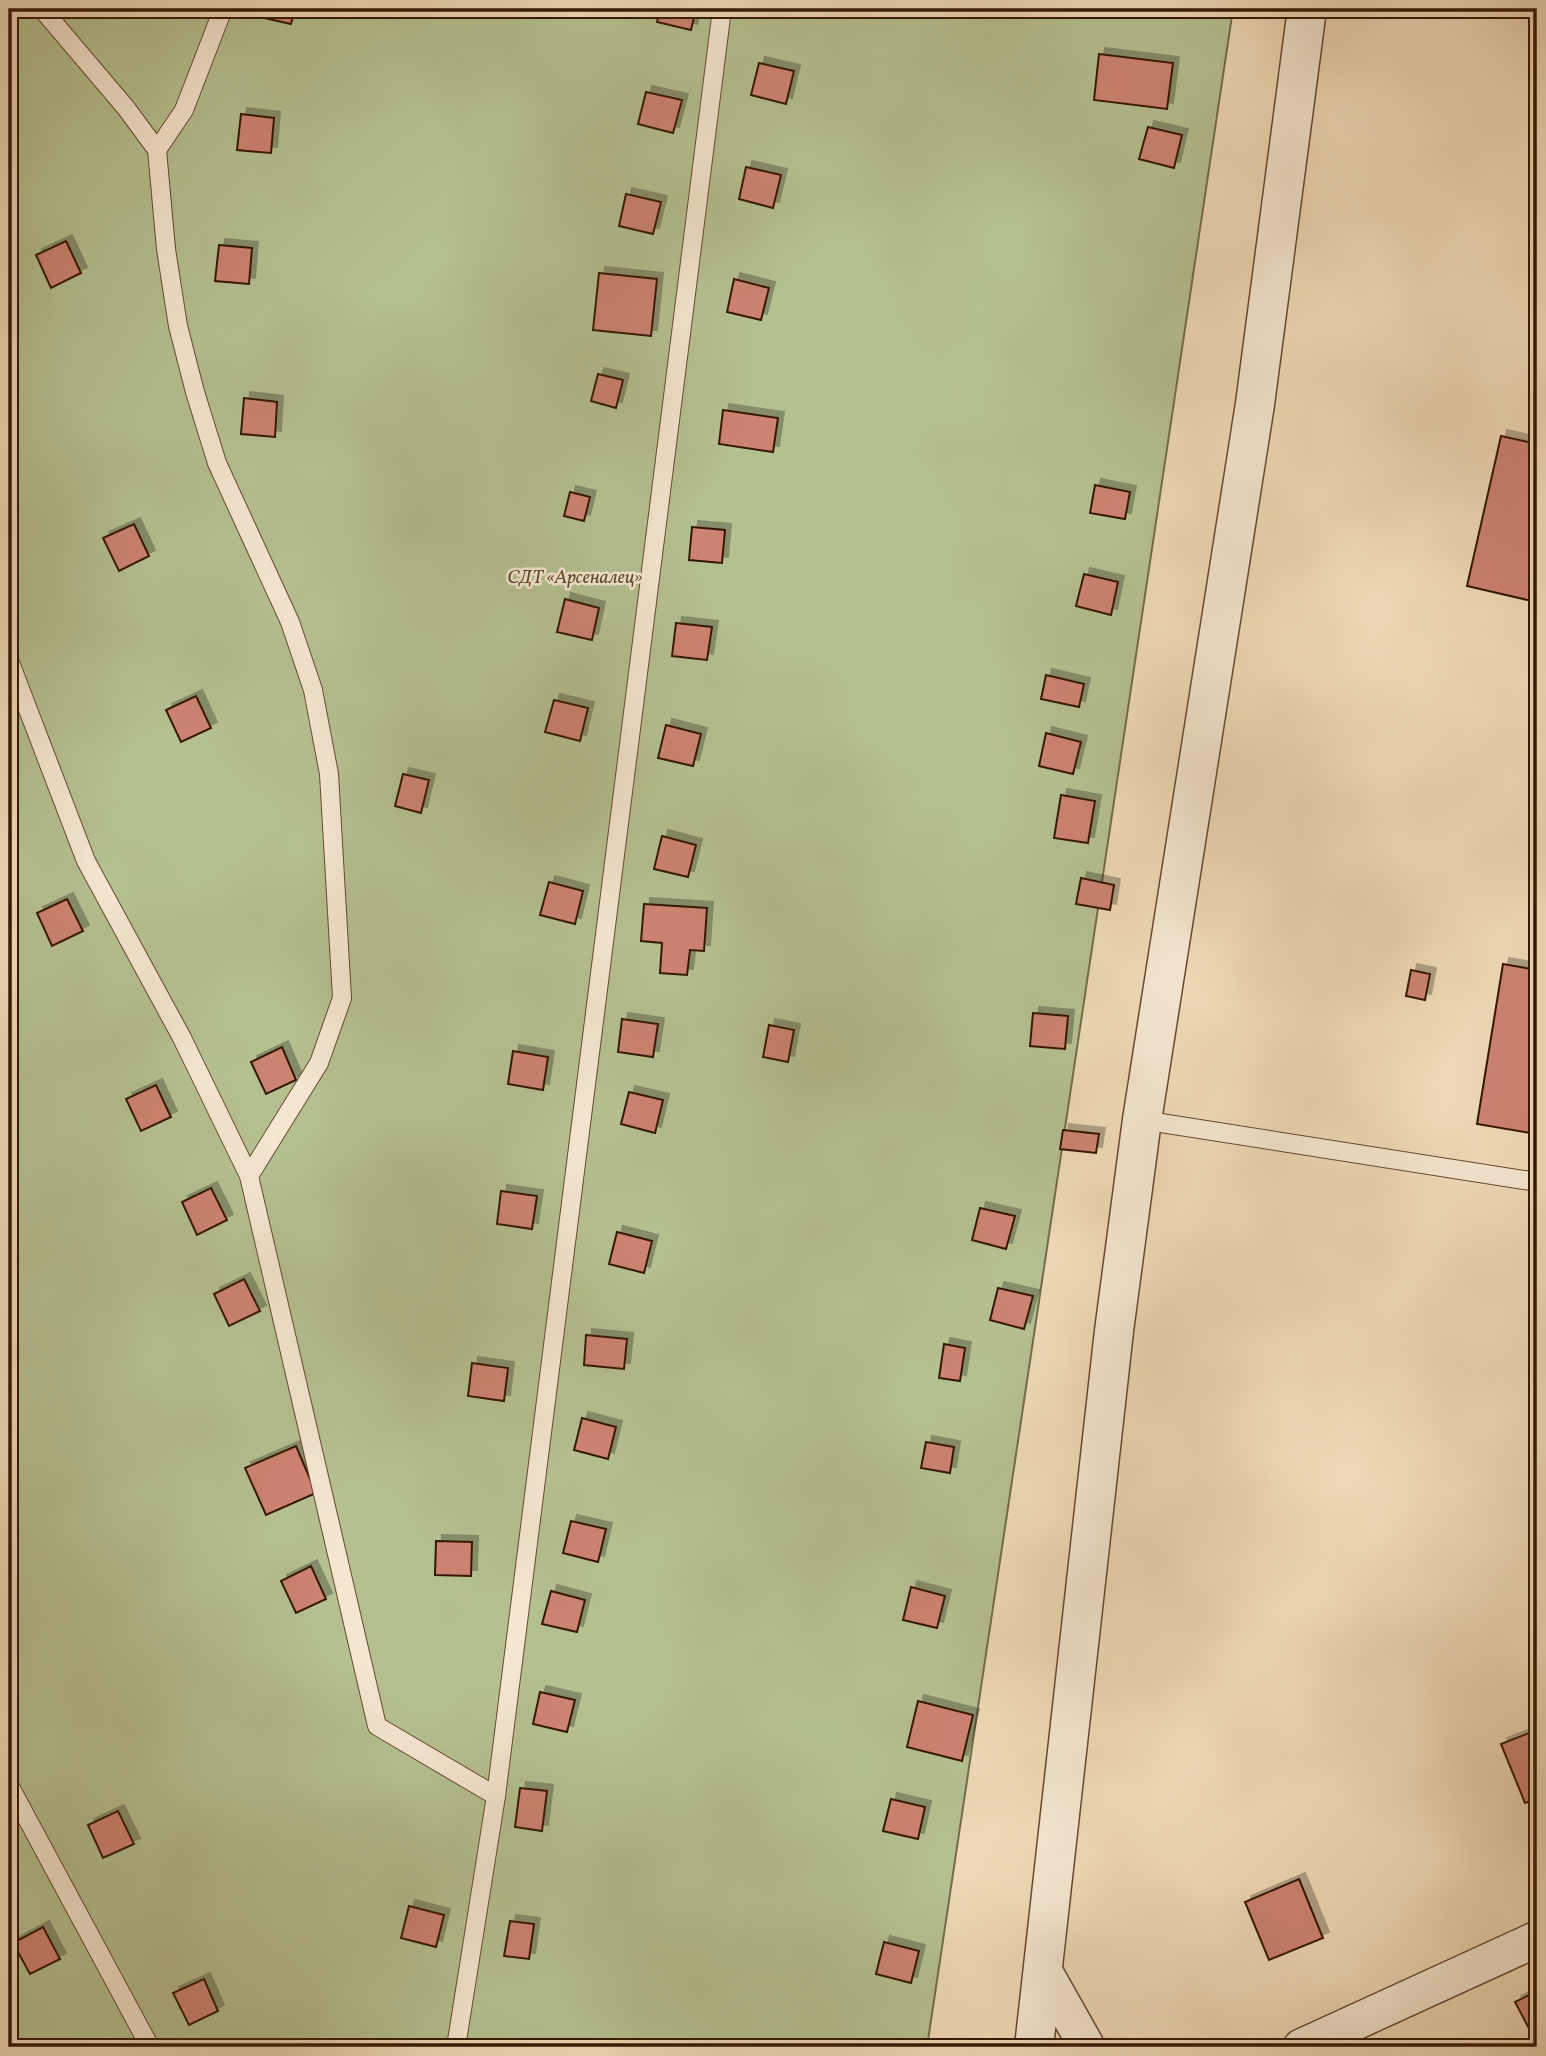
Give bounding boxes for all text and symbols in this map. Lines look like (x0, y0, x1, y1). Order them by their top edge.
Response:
park label: СДТ «Арсеналец» (507, 565, 643, 591)

